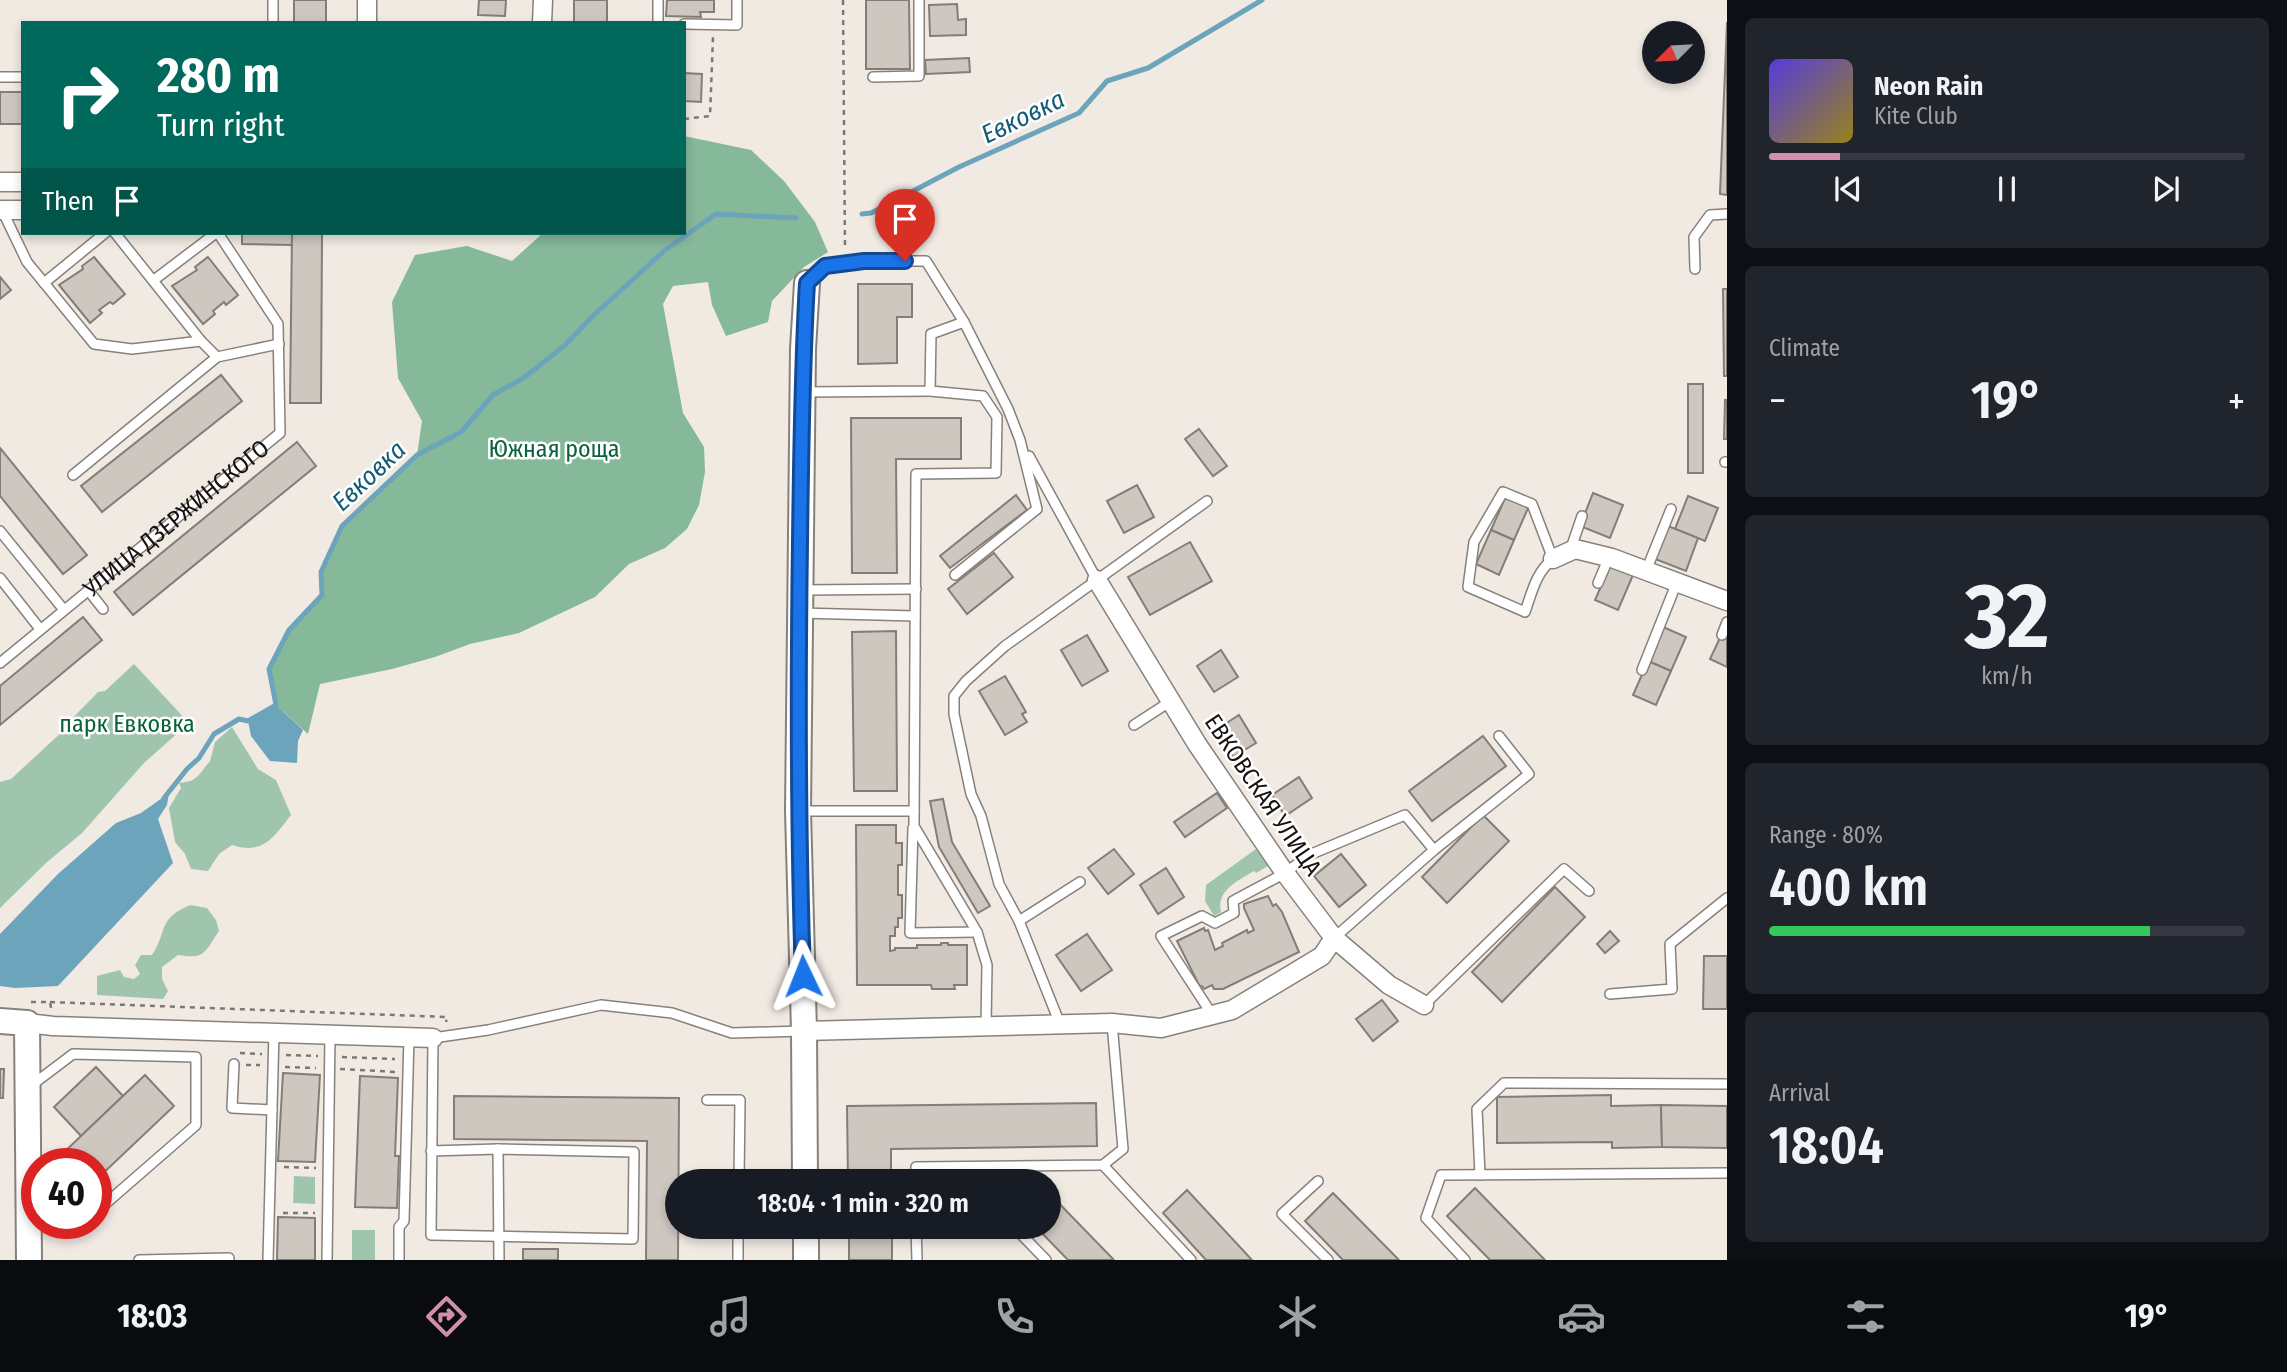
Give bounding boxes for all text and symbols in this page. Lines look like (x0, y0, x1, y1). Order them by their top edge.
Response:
north arrow (1642, 21, 1704, 84)
map controls (1642, 21, 1705, 84)
text: 280 m (157, 46, 280, 105)
icon: right (42, 49, 133, 140)
text: Neon Rain (1874, 71, 1983, 102)
water label: Евковка (976, 84, 1070, 150)
text: Kite Club (1874, 102, 1958, 130)
text: Turn right (157, 106, 284, 144)
icon: previous (1829, 170, 1867, 208)
icon: pause (1988, 170, 2026, 208)
icon: next (2147, 170, 2185, 208)
icon: arrive (108, 182, 146, 220)
text: Then (42, 186, 94, 217)
pin (875, 189, 935, 261)
icon: arrive (886, 200, 924, 238)
text: Climate (1769, 334, 1840, 362)
text: 19° (1971, 369, 2043, 432)
text: − (1769, 378, 1786, 424)
text: + (2228, 378, 2245, 424)
street label: УЛИЦА ДЗЕРЖИНСКОГО (77, 434, 275, 603)
water label: Евковка (326, 434, 412, 518)
park label: Южная роща (488, 435, 620, 463)
text: 32 (1965, 562, 2049, 671)
text: km/h (1981, 662, 2033, 690)
street label: ЕВКОВСКАЯ УЛИЦА (1199, 709, 1327, 881)
park label: парк Евковка (59, 710, 195, 738)
text: Range · 80% (1769, 821, 1883, 849)
text: 400 km (1769, 856, 1928, 919)
position arrow (766, 939, 840, 1013)
text: Arrival (1769, 1079, 1830, 1107)
text: 18:04 (1769, 1114, 1884, 1177)
speed limit sign: 40 (21, 1148, 112, 1239)
text: 18:04 · 1 min · 320 m (757, 1188, 969, 1219)
icon: directions (422, 1292, 471, 1341)
icon: music (706, 1292, 755, 1341)
icon: phone (990, 1292, 1039, 1341)
icon: climate (1273, 1292, 1322, 1341)
icon: car (1557, 1292, 1606, 1341)
icon: filters (1841, 1292, 1890, 1341)
text: 18:03 (117, 1297, 187, 1335)
text: 19° (2125, 1297, 2170, 1335)

